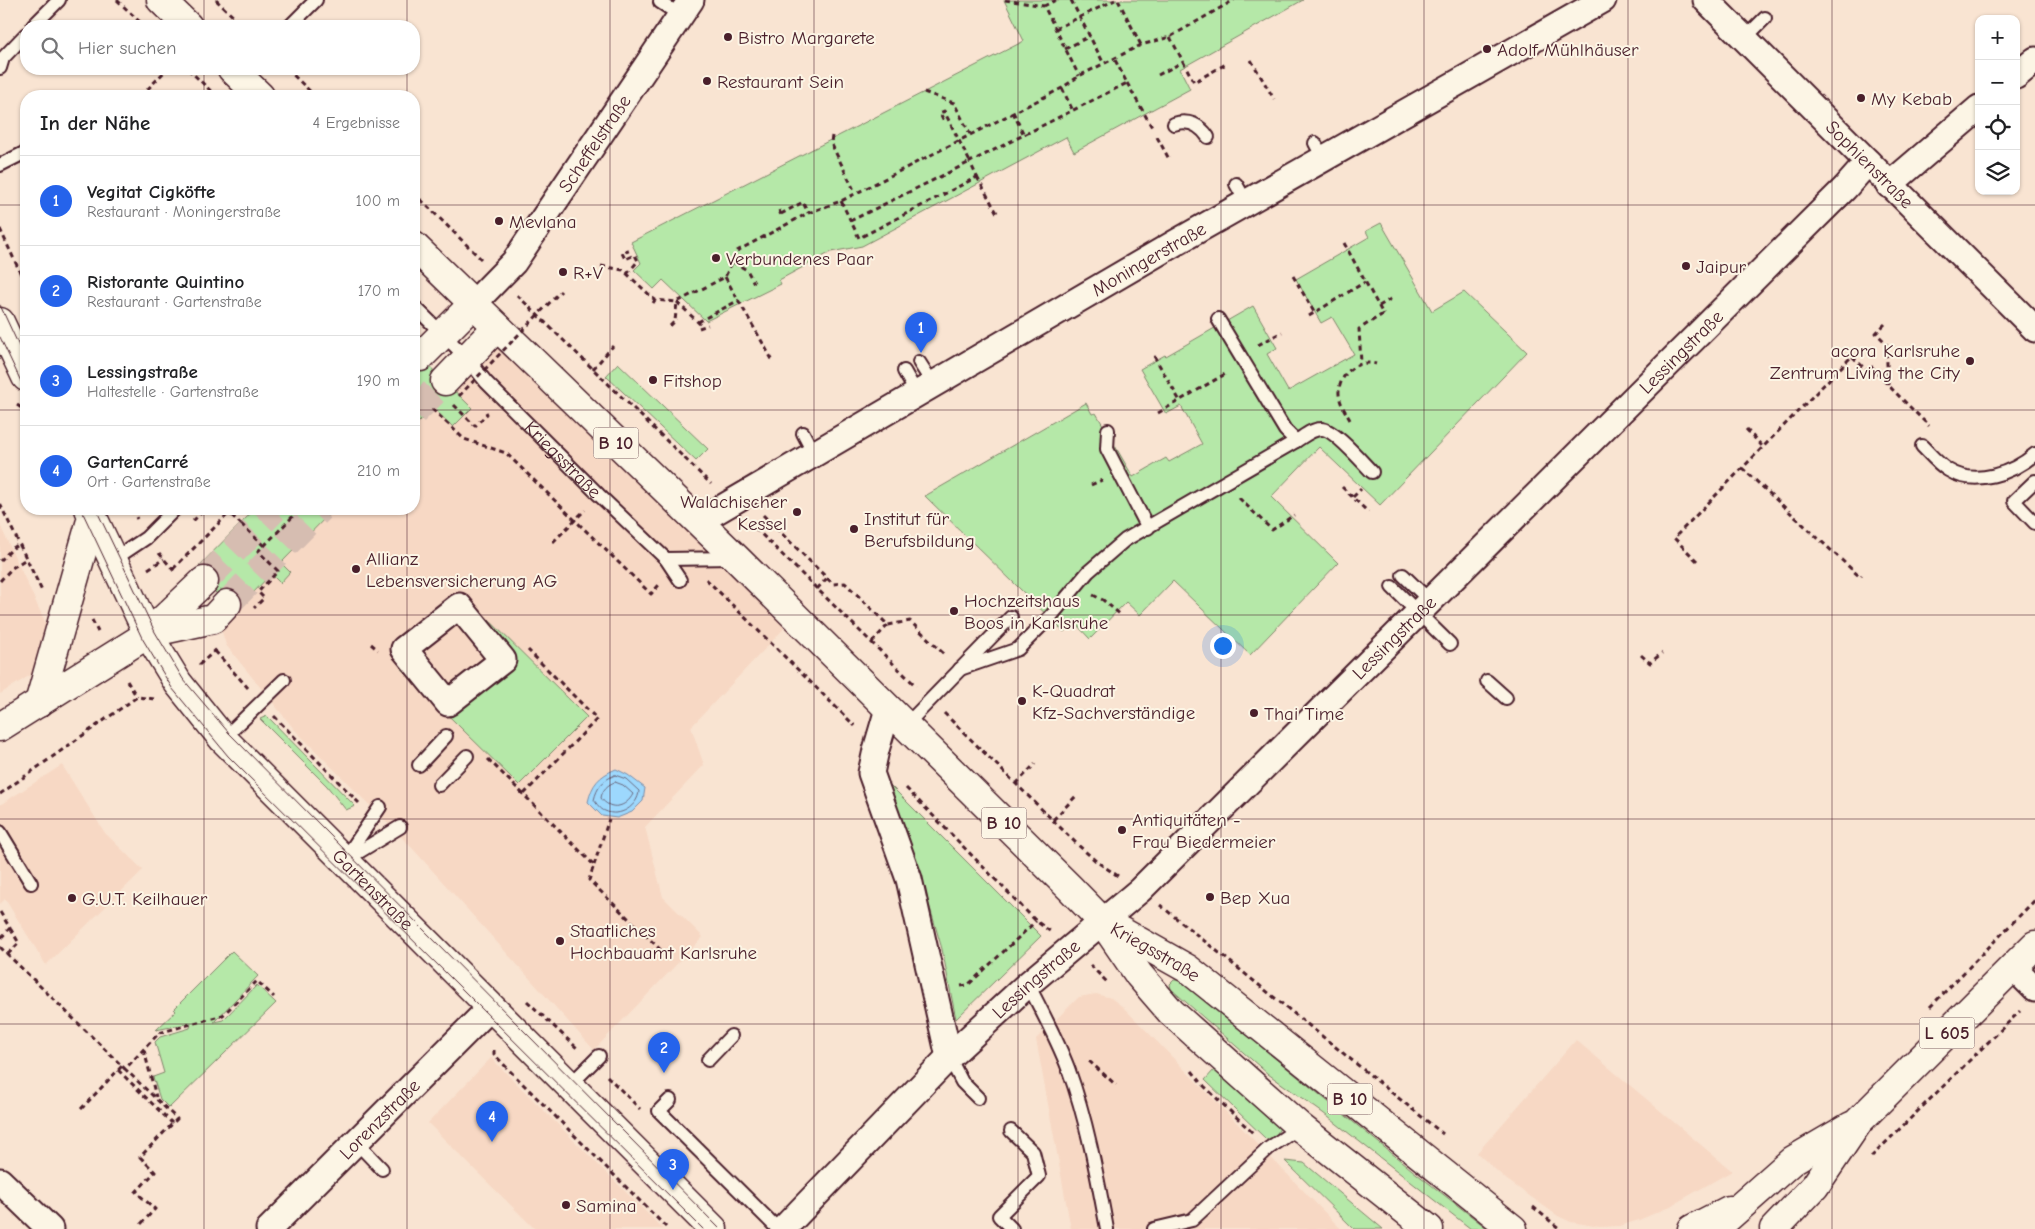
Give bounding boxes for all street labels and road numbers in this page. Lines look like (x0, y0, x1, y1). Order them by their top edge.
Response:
street label: Scheffelstraße (554, 91, 636, 197)
street label: Sophienstraße (1821, 116, 1918, 213)
street label: Moningerstraße (1088, 218, 1210, 301)
street label: Lessingstraße (1635, 306, 1728, 399)
street label: Kriegsstraße (519, 417, 606, 503)
road number: B 10 (594, 428, 638, 458)
street label: Lessingstraße (1348, 592, 1441, 684)
road number: B 10 (982, 808, 1026, 838)
street label: Gartenstraße (327, 845, 418, 935)
street label: Kriegsstraße (1107, 918, 1205, 987)
street label: Lessingstraße (988, 935, 1085, 1024)
road number: L 605 (1920, 1018, 1974, 1048)
street label: Lorenzstraße (335, 1075, 425, 1164)
road number: B 10 (1328, 1084, 1372, 1114)

